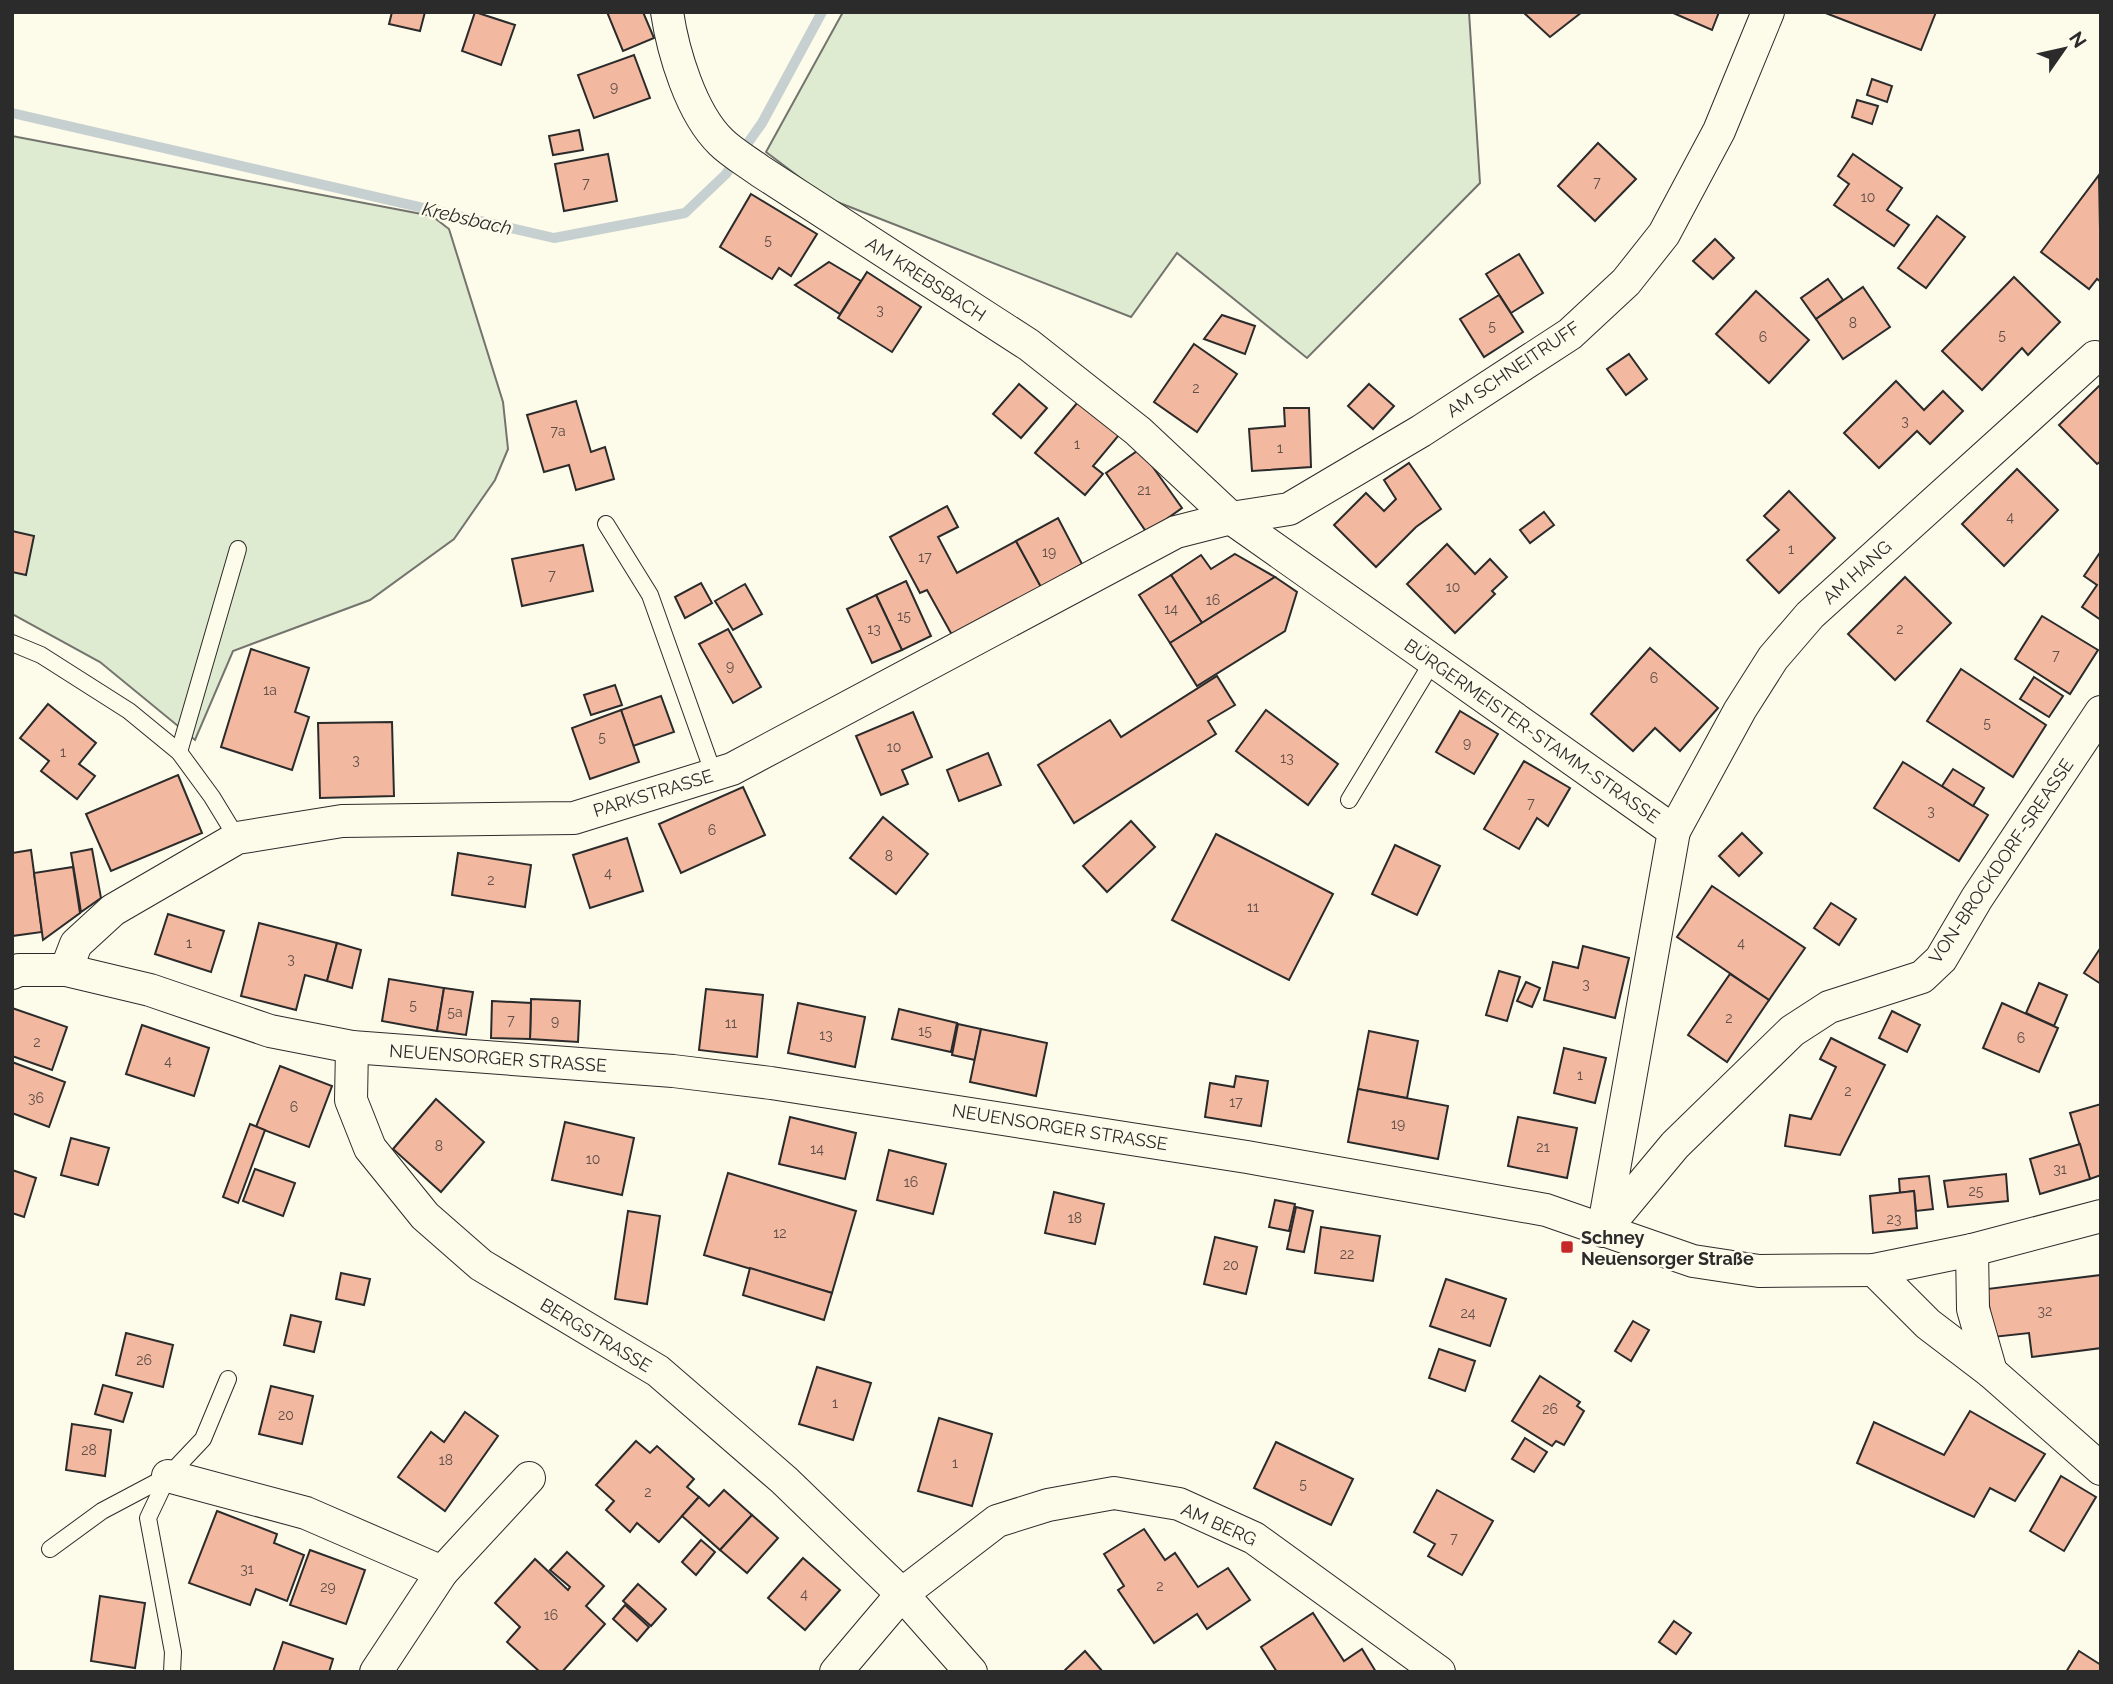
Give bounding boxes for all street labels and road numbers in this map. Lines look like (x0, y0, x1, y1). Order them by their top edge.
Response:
street label: AM KREBSBACH (862, 232, 990, 326)
street label: AM SCHNEITRUFF (1442, 317, 1584, 421)
street label: AM HANG (1818, 536, 1896, 608)
street label: BÜRGERMEISTER-STAMM-STRASSE (1400, 634, 1664, 828)
street label: VON-BROCKDORF-SREASSE (1925, 755, 2077, 967)
street label: PARKSTRASSE (591, 765, 715, 821)
street label: NEUENSORGER STRASSE (388, 1040, 608, 1076)
street label: NEUENSORGER STRASSE (951, 1100, 1169, 1154)
street label: BERGSTRASSE (537, 1294, 655, 1376)
street label: AM BERG (1178, 1498, 1260, 1550)

